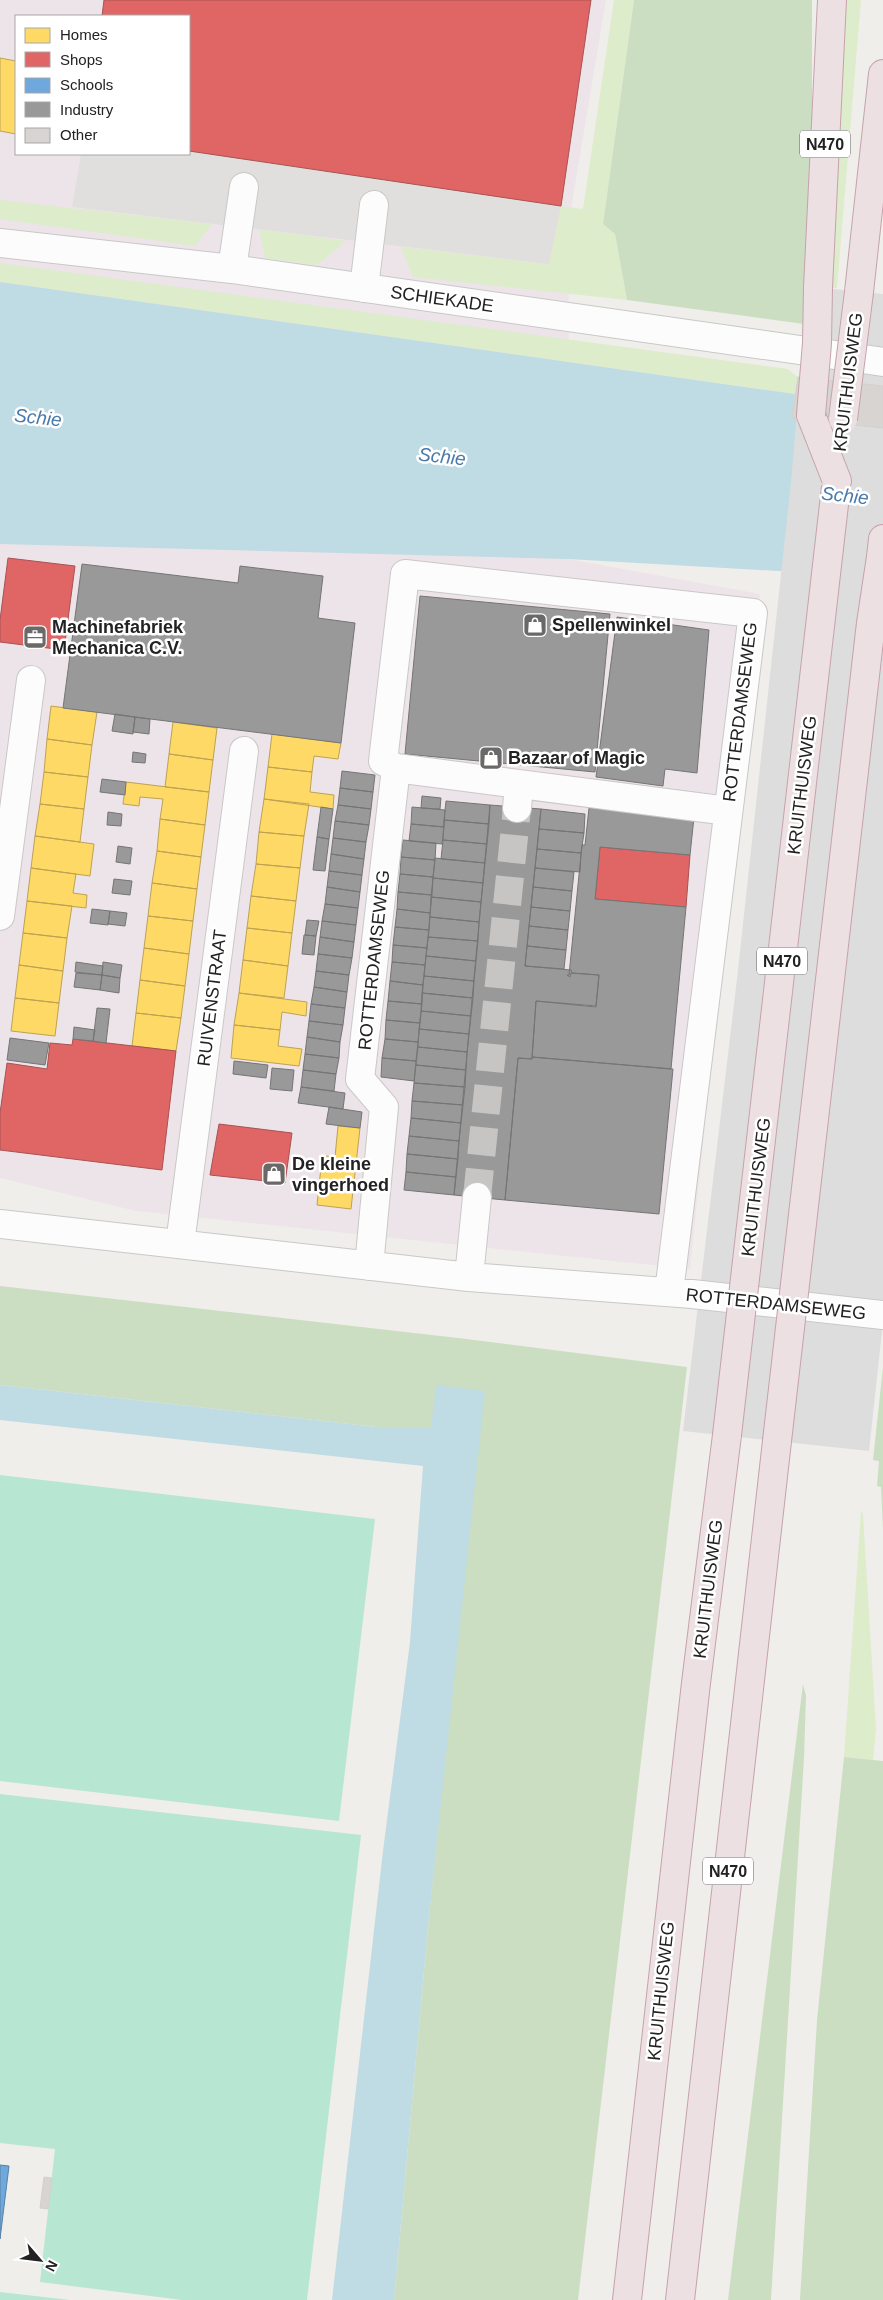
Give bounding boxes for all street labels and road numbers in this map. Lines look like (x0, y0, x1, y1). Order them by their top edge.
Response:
road number: N470 (800, 130, 850, 158)
street label: SCHIEKADE (389, 282, 495, 316)
street label: KRUITHUISWEG (830, 311, 866, 453)
street label: ROTTERDAMSEWEG (719, 621, 761, 803)
street label: KRUITHUISWEG (784, 714, 820, 856)
street label: ROTTERDAMSEWEG (355, 869, 393, 1051)
street label: RUIVENSTRAAT (194, 928, 230, 1068)
road number: N470 (757, 948, 807, 974)
street label: KRUITHUISWEG (738, 1116, 774, 1258)
street label: ROTTERDAMSEWEG (685, 1285, 867, 1323)
street label: KRUITHUISWEG (690, 1518, 726, 1660)
road number: N470 (703, 1858, 753, 1884)
street label: KRUITHUISWEG (644, 1920, 678, 2062)

